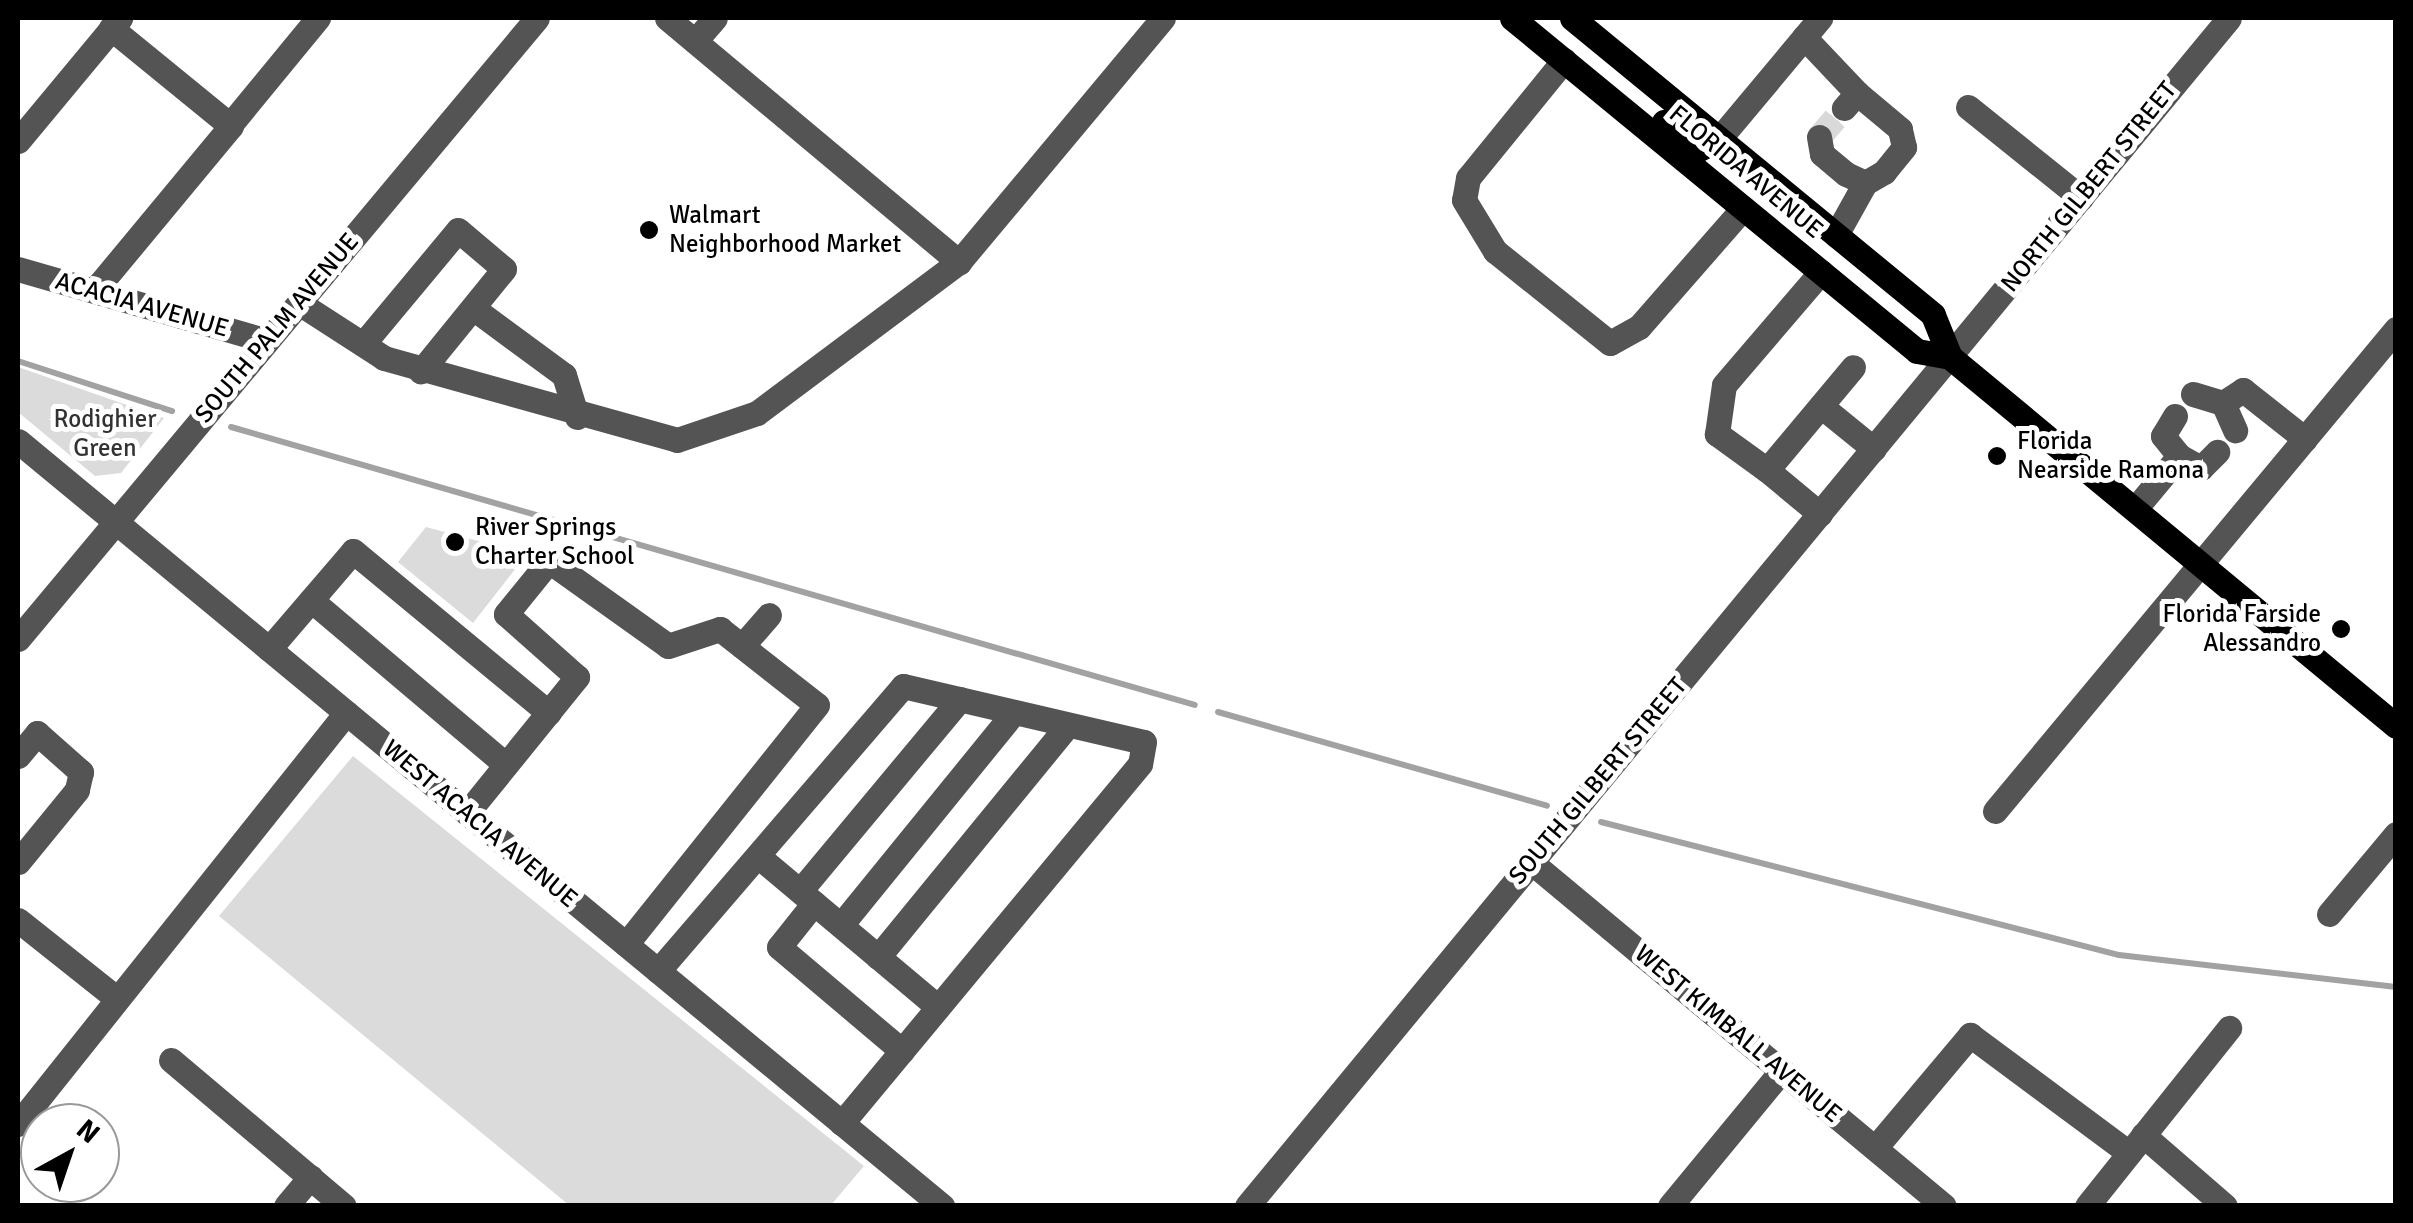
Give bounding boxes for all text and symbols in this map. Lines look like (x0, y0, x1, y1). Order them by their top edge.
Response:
street label: NORTH GILBERT STREET (1995, 76, 2183, 298)
street label: FLORIDA AVENUE (1663, 99, 1829, 245)
place label: Walmart Neighborhood Market (669, 201, 901, 260)
marker: Walmart Neighborhood Market (638, 219, 660, 241)
street label: SOUTH PALM AVENUE (189, 227, 365, 429)
street label: ACACIA AVENUE (52, 266, 232, 344)
park label: Rodighier Green (54, 405, 156, 464)
place label: Florida Nearside Ramona (2017, 427, 2204, 486)
marker: Florida Nearside Ramona (1986, 445, 2008, 467)
place label: River Springs Charter School (475, 513, 634, 572)
marker: River Springs Charter School (444, 531, 466, 553)
place label: Florida Farside Alessandro (2162, 600, 2321, 659)
marker: Florida Farside Alessandro (2330, 618, 2352, 640)
street label: SOUTH GILBERT STREET (1503, 671, 1693, 891)
street label: WEST ACACIA AVENUE (376, 734, 584, 914)
street label: WEST KIMBALL AVENUE (1628, 939, 1848, 1129)
north arrow (20, 1103, 120, 1203)
text: N (70, 1112, 106, 1151)

